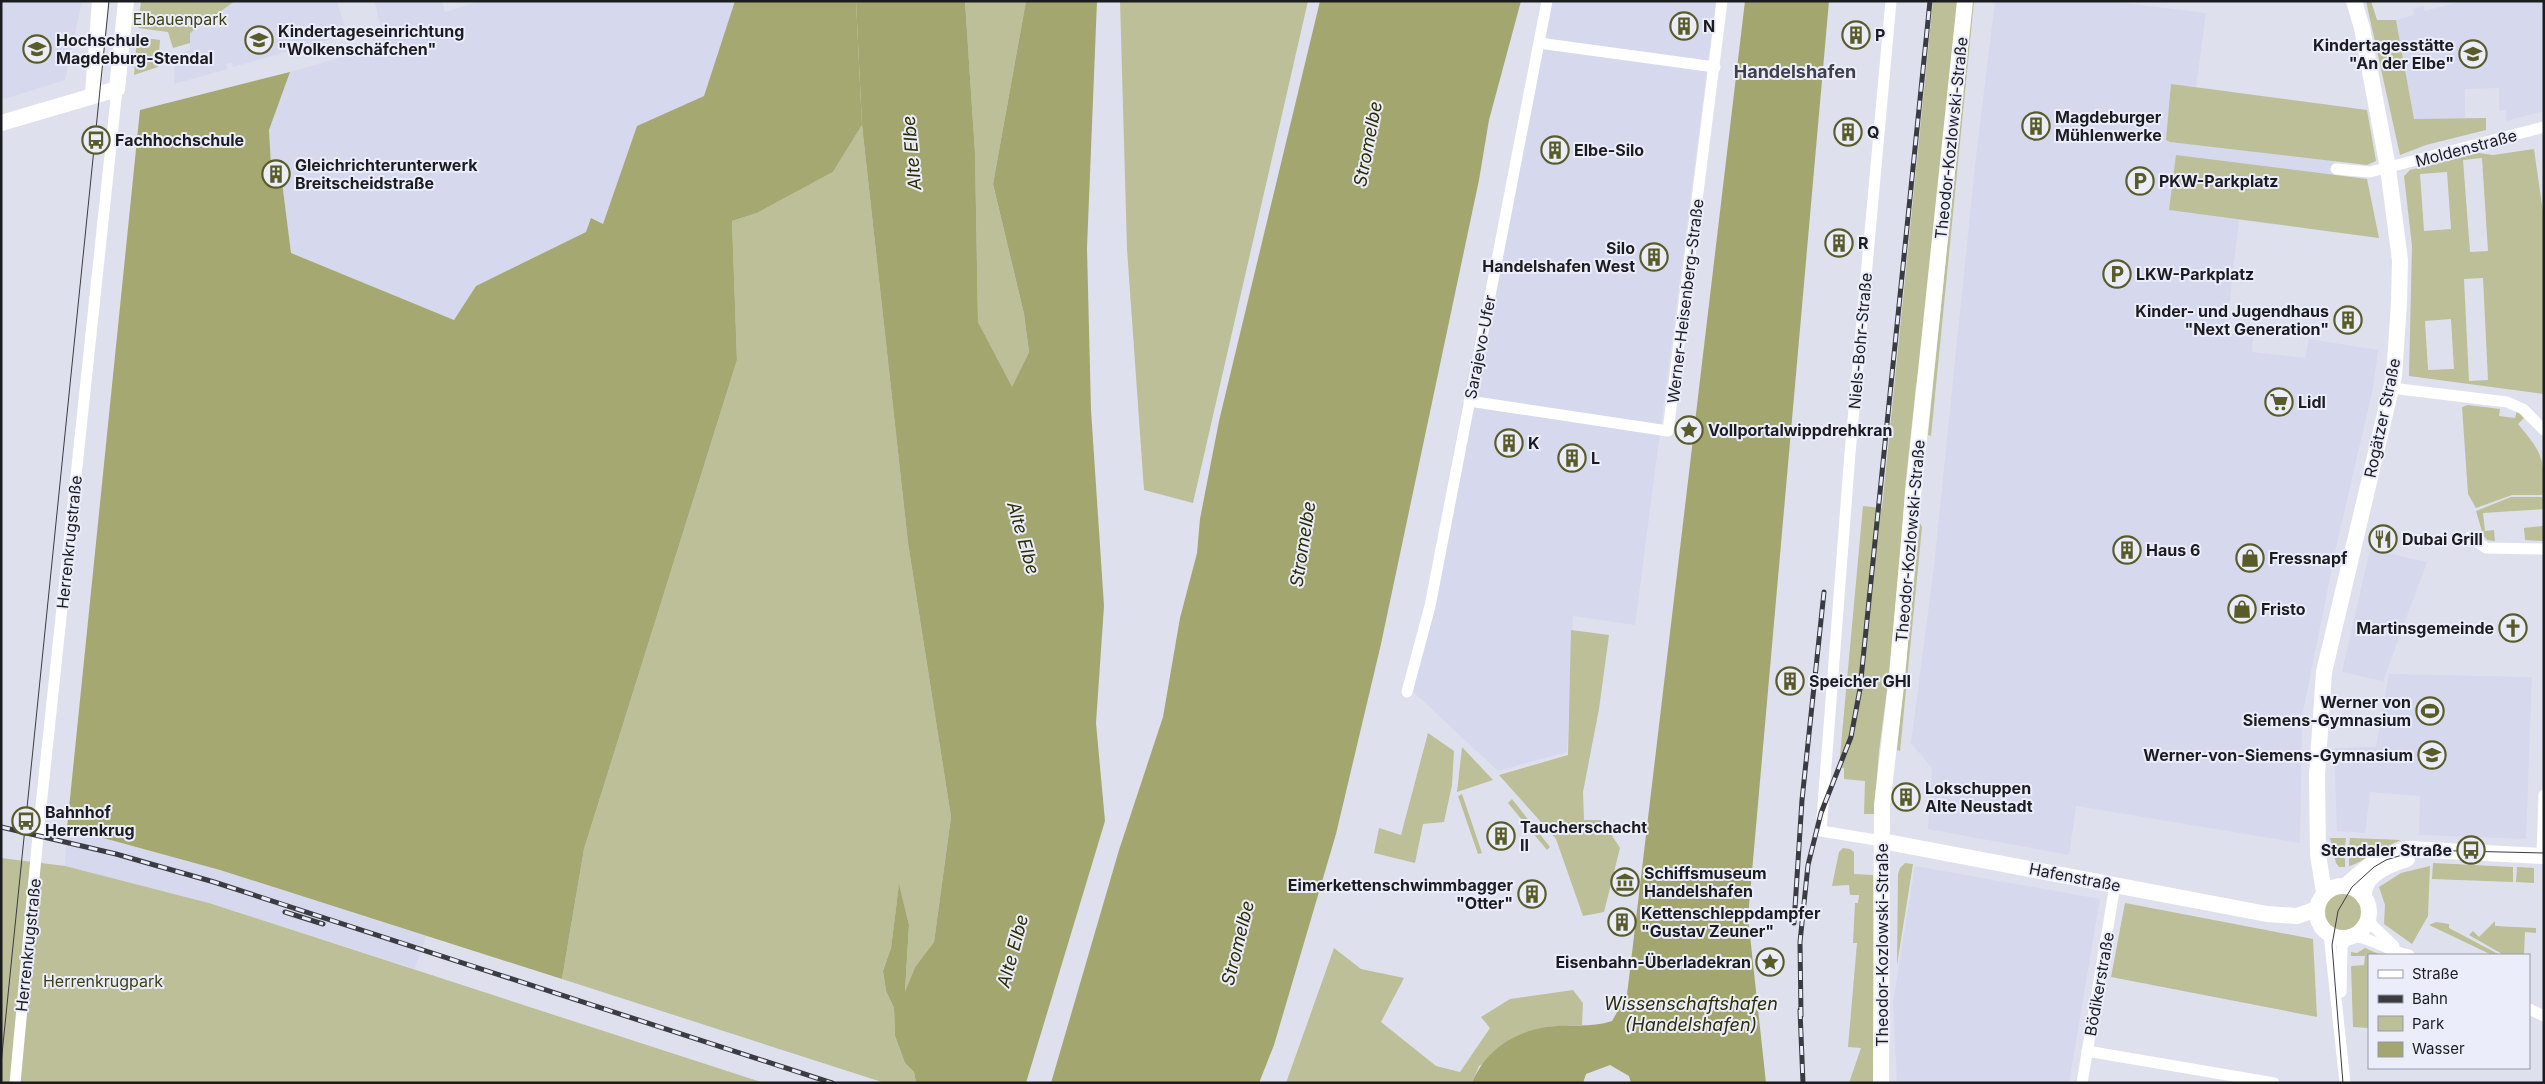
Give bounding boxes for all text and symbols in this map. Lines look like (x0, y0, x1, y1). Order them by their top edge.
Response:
park label: Elbauenpark (133, 9, 228, 29)
building icon: N (1669, 11, 1699, 41)
place label: N (1703, 16, 1715, 36)
building icon: P (1841, 20, 1871, 50)
place label: Kindertageseinrichtung "Wolkenschäfchen" (278, 21, 464, 59)
school or university icon: Kindertageseinrichtung "Wolkenschäfchen" (244, 25, 274, 55)
place label: P (1875, 25, 1885, 45)
place label: Hochschule Magdeburg-Stendal (56, 30, 213, 68)
school or university icon: Hochschule Magdeburg-Stendal (22, 34, 52, 64)
place label: Kindertagesstätte "An der Elbe" (2313, 35, 2454, 73)
street label: Theodor-Kozlowski-Straße (1930, 36, 1972, 240)
school or university icon: Kindertagesstätte "An der Elbe" (2458, 39, 2488, 69)
district label: Handelshafen (1734, 61, 1856, 82)
water label: Stromelbe (1349, 99, 1386, 188)
place label: Magdeburger Mühlenwerke (2055, 107, 2162, 145)
building icon: Magdeburger Mühlenwerke (2021, 111, 2051, 141)
water label: Alte Elbe (898, 115, 925, 192)
building icon: Q (1833, 117, 1863, 147)
place label: Q (1867, 122, 1879, 142)
bus stop icon: Fachhochschule (81, 125, 111, 155)
street label: Moldenstraße (2413, 125, 2519, 171)
place label: Fachhochschule (115, 130, 244, 150)
building icon: Elbe-Silo (1540, 135, 1570, 165)
place label: Elbe-Silo (1574, 140, 1644, 160)
place label: Gleichrichterunterwerk Breitscheidstraße (295, 155, 478, 193)
building icon: Gleichrichterunterwerk Breitscheidstraße (261, 159, 291, 189)
parking icon: PKW-Parkplatz (2125, 166, 2155, 196)
place label: PKW-Parkplatz (2159, 171, 2279, 191)
street label: Werner-Heisenberg-Straße (1663, 197, 1707, 405)
building icon: R (1824, 228, 1854, 258)
place label: R (1858, 233, 1869, 253)
place label: Silo Handelshafen West (1482, 238, 1635, 276)
building icon: Silo Handelshafen West (1639, 242, 1669, 272)
parking icon: LKW-Parkplatz (2102, 259, 2132, 289)
place label: LKW-Parkplatz (2136, 264, 2254, 284)
street label: Niels-Bohr-Straße (1844, 272, 1876, 410)
street label: Sarajevo-Ufer (1460, 293, 1500, 401)
place label: Kinder- und Jugendhaus "Next Generation" (2135, 301, 2329, 339)
building icon: Kinder- und Jugendhaus "Next Generation" (2333, 305, 2363, 335)
street label: Rogätzer Straße (2360, 356, 2404, 480)
supermarket icon: Lidl (2264, 387, 2294, 417)
place label: Lidl (2298, 392, 2326, 412)
place icon: Vollportalwippdrehkran (1674, 415, 1704, 445)
place label: Vollportalwippdrehkran (1708, 420, 1892, 440)
building icon: K (1494, 428, 1524, 458)
place label: K (1528, 433, 1540, 453)
street label: Theodor-Kozlowski-Straße (1891, 439, 1929, 643)
building icon: L (1557, 443, 1587, 473)
place label: L (1591, 448, 1600, 468)
street label: Herrenkrugstraße (52, 474, 86, 610)
water label: Alte Elbe (1003, 498, 1044, 577)
water label: Stromelbe (1285, 500, 1320, 588)
restaurant icon: Dubai Grill (2368, 524, 2398, 554)
place label: Dubai Grill (2402, 529, 2483, 549)
building icon: Haus 6 (2112, 535, 2142, 565)
place label: Haus 6 (2146, 540, 2200, 560)
shop icon: Fressnapf (2235, 543, 2265, 573)
place label: Fressnapf (2269, 548, 2348, 568)
shop icon: Fristo (2227, 594, 2257, 624)
place label: Fristo (2261, 599, 2306, 619)
church icon: Martinsgemeinde (2498, 613, 2528, 643)
place label: Martinsgemeinde (2356, 618, 2494, 638)
building icon: Speicher GHI (1775, 666, 1805, 696)
place label: Speicher GHI (1809, 671, 1911, 691)
place label: Werner von Siemens-Gymnasium (2243, 692, 2411, 730)
sports icon: Werner von Siemens-Gymnasium (2415, 696, 2445, 726)
school or university icon: Werner-von-Siemens-Gymnasium (2417, 740, 2447, 770)
place label: Werner-von-Siemens-Gymnasium (2143, 745, 2413, 765)
place label: Lokschuppen Alte Neustadt (1925, 778, 2033, 816)
building icon: Lokschuppen Alte Neustadt (1891, 782, 1921, 812)
place label: Bahnhof Herrenkrug (45, 802, 135, 840)
bus stop icon: Bahnhof Herrenkrug (11, 806, 41, 836)
place label: Taucherschacht II (1520, 817, 1647, 855)
building icon: Taucherschacht II (1486, 821, 1516, 851)
bus stop icon: Stendaler Straße (2456, 835, 2486, 865)
place label: Stendaler Straße (2321, 840, 2452, 860)
street label: Theodor-Kozlowski-Straße (1872, 843, 1892, 1047)
street label: Hafenstraße (2027, 858, 2123, 896)
place label: Schiffsmuseum Handelshafen (1644, 863, 1767, 901)
museum icon: Schiffsmuseum Handelshafen (1610, 867, 1640, 897)
place label: Eimerkettenschwimmbagger "Otter" (1288, 875, 1513, 913)
street label: Herrenkrugstraße (11, 877, 45, 1013)
building icon: Eimerkettenschwimmbagger "Otter" (1517, 879, 1547, 909)
water label: Stromelbe (1217, 898, 1258, 987)
place label: Kettenschleppdampfer "Gustav Zeuner" (1641, 903, 1821, 941)
building icon: Kettenschleppdampfer "Gustav Zeuner" (1607, 907, 1637, 937)
water label: Alte Elbe (992, 912, 1032, 991)
street label: Bödikerstraße (2080, 930, 2118, 1038)
place icon: Eisenbahn-Überladekran (1755, 947, 1785, 977)
place label: Eisenbahn-Überladekran (1555, 952, 1751, 972)
legend (2368, 954, 2530, 1069)
text: Straße (2412, 964, 2459, 983)
park label: Herrenkrugpark (43, 971, 163, 991)
text: Bahn (2412, 989, 2448, 1008)
water label: Wissenschaftshafen (Handelshafen) (1604, 993, 1778, 1035)
text: Park (2412, 1014, 2445, 1033)
text: Wasser (2412, 1039, 2465, 1058)

